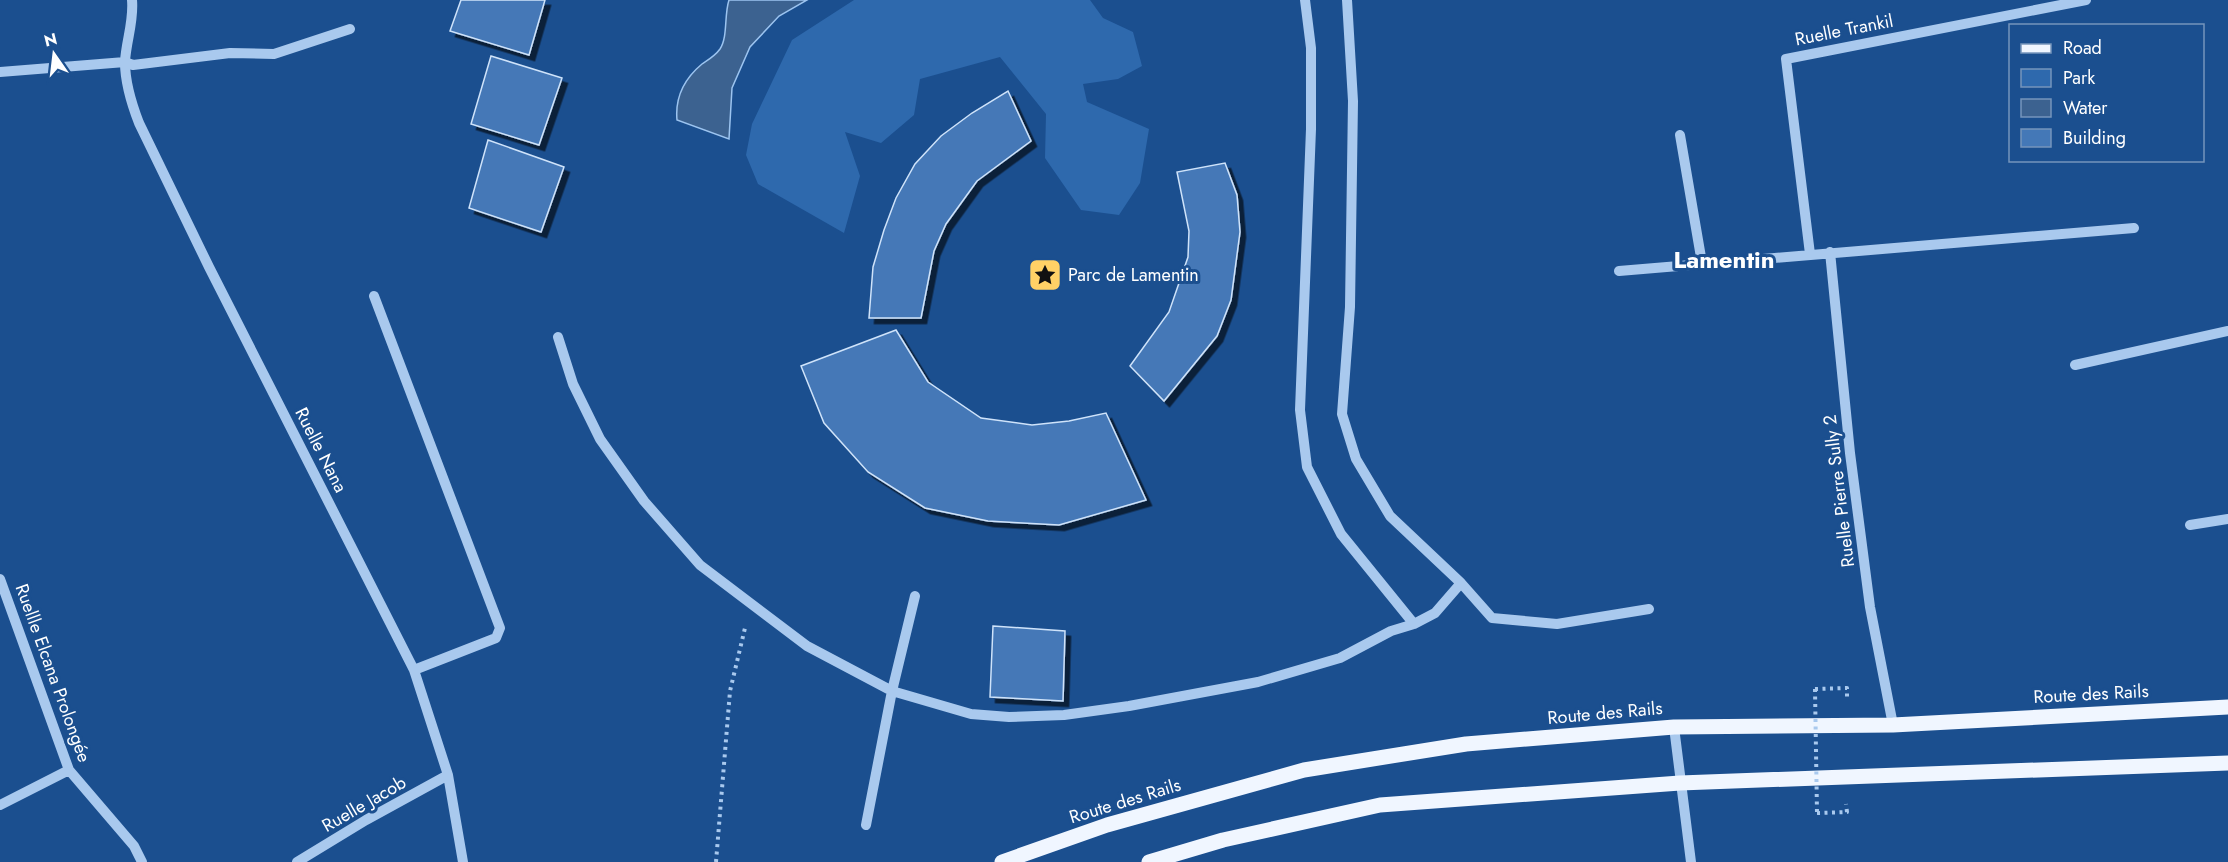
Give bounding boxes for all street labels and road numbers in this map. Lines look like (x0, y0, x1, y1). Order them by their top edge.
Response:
street label: Ruelle Trankil (1793, 8, 1895, 52)
street label: Ruelle Nana (288, 403, 354, 497)
street label: Ruelle Pierre Sully 2 (1817, 413, 1861, 569)
street label: Ruellle Elcana Prolongée (9, 580, 97, 766)
street label: Route des Rails (2033, 678, 2149, 710)
street label: Route des Rails (1546, 695, 1664, 731)
street label: Ruelle Jacob (317, 769, 411, 839)
street label: Route des Rails (1066, 772, 1184, 830)

